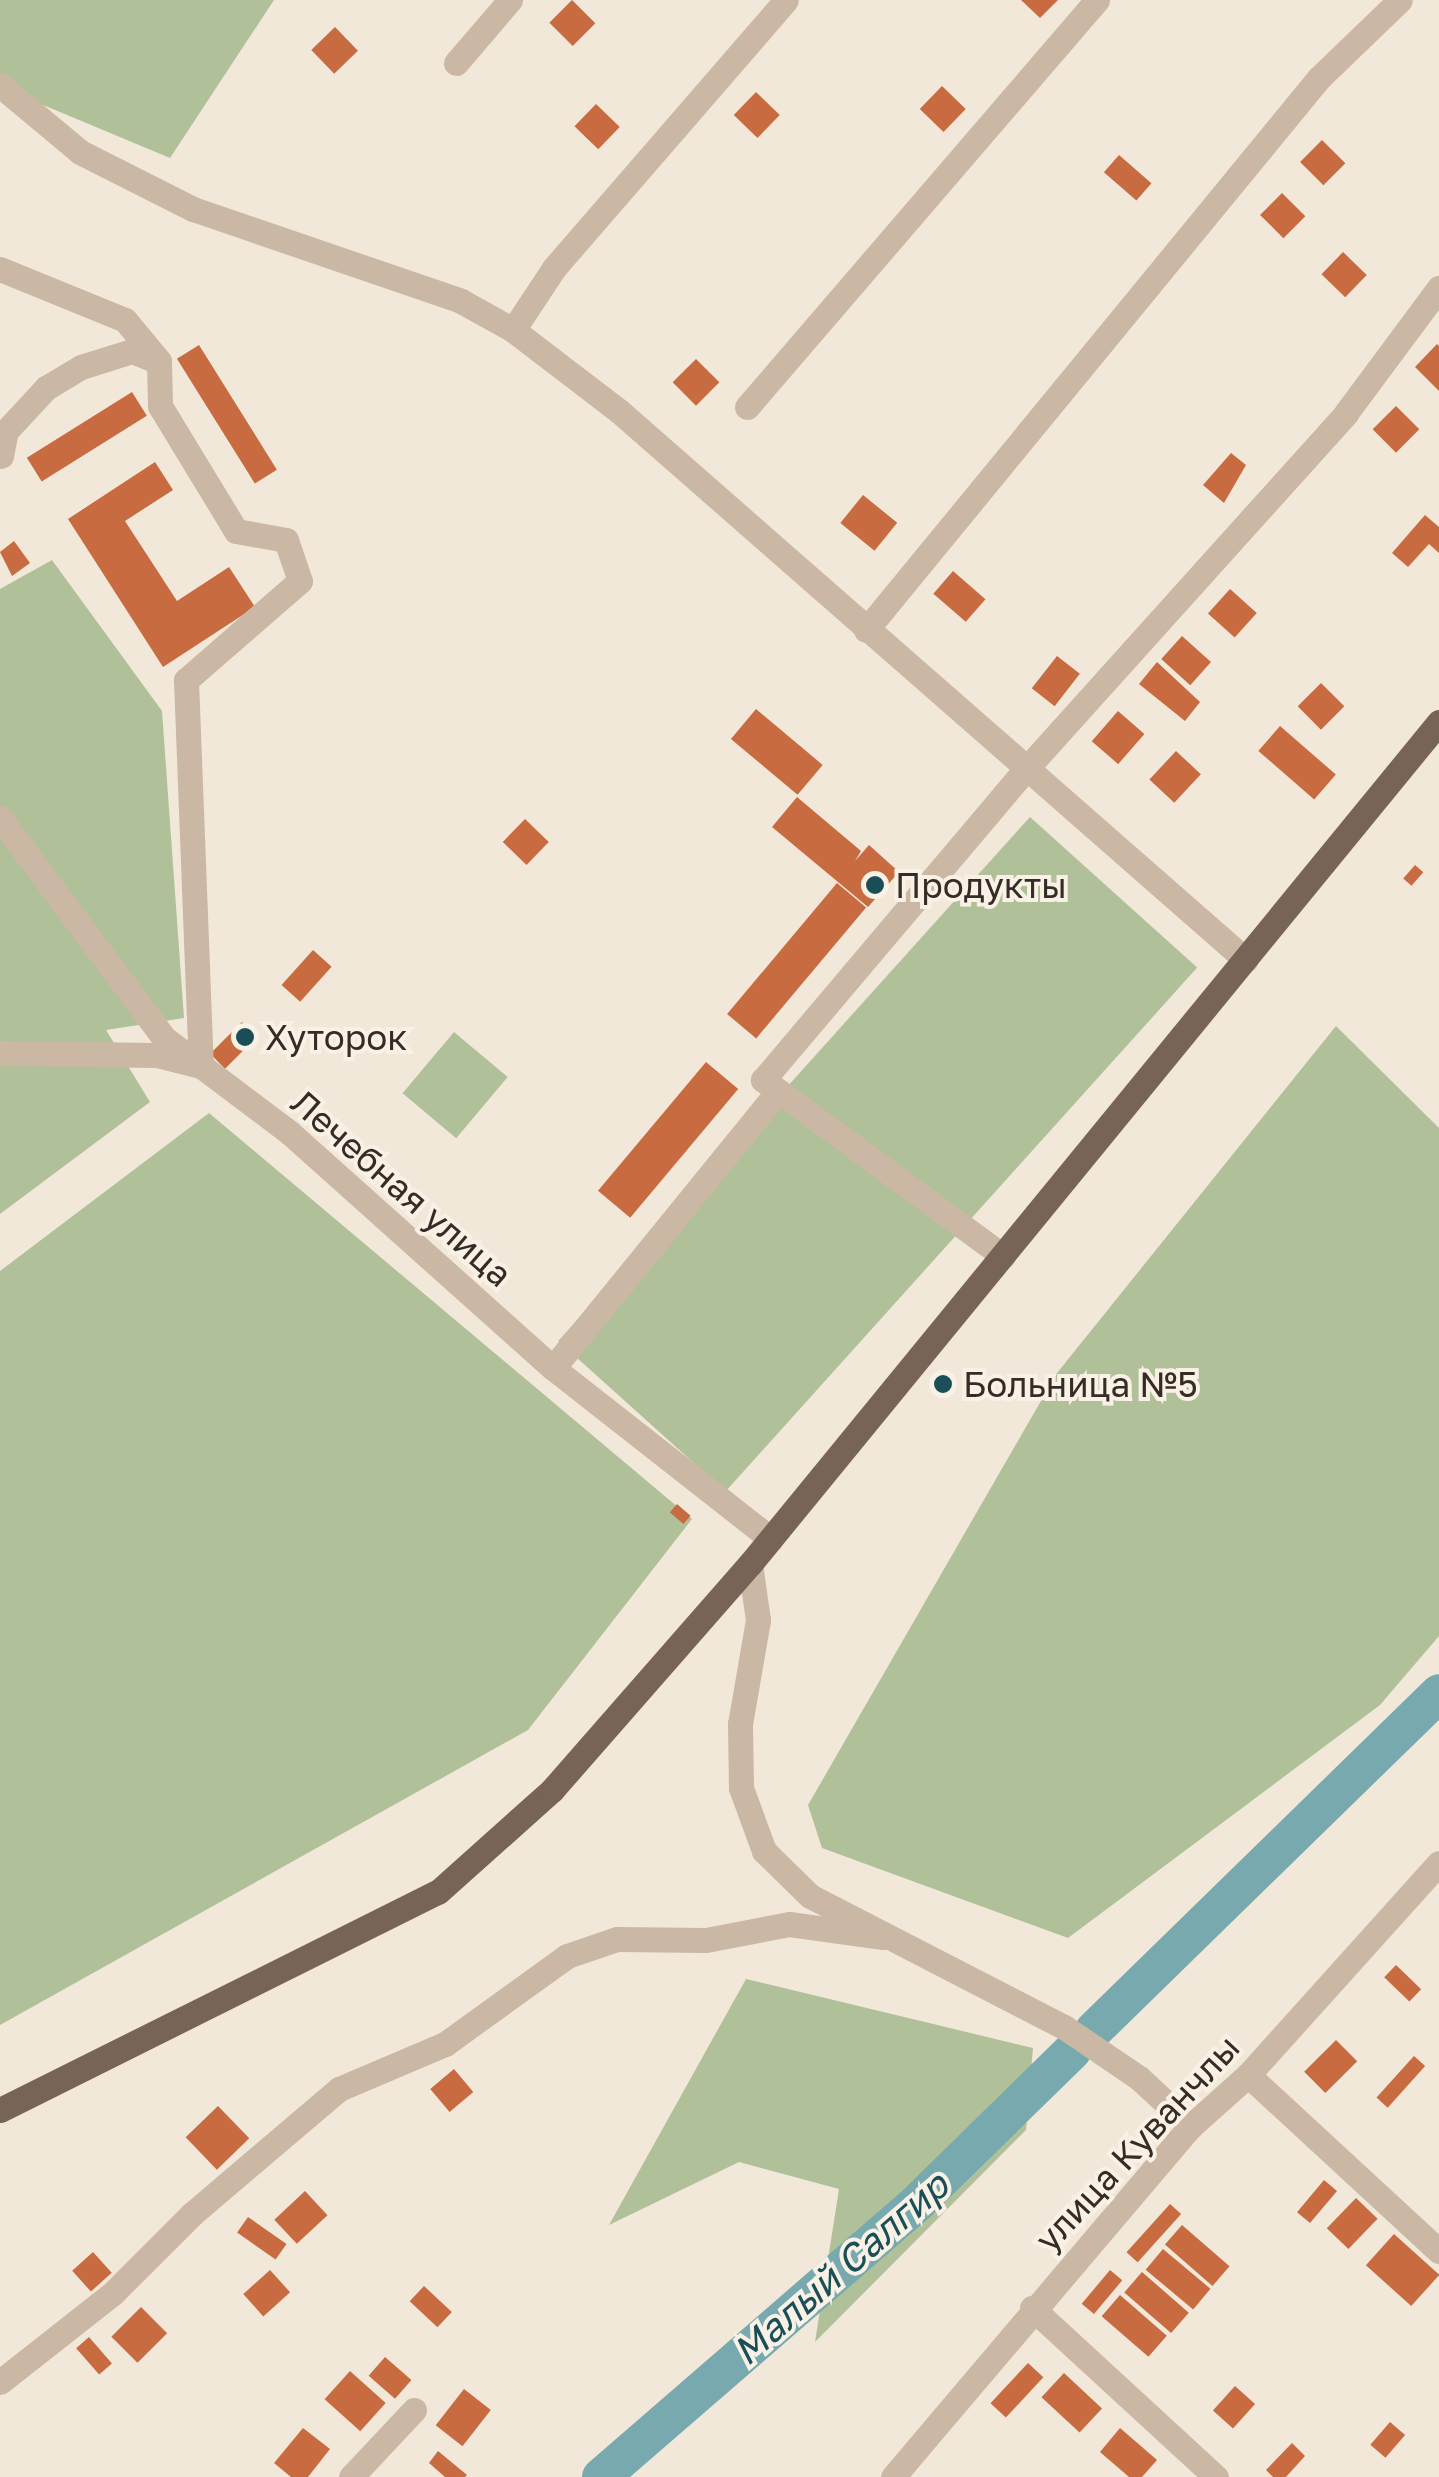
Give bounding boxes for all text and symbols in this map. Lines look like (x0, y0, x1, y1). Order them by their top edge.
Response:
place label: Продукты (895, 864, 1067, 906)
marker: Продукты (864, 874, 886, 896)
place label: Хуторок (265, 1016, 407, 1058)
marker: Хуторок (234, 1026, 256, 1048)
street label: Лечебная улица (283, 1081, 521, 1295)
place label: Больница №5 (963, 1363, 1198, 1405)
marker: Больница №5 (932, 1373, 954, 1395)
street label: улица Куванчлы (1026, 2026, 1248, 2260)
water label: Малый Салгир (723, 2162, 957, 2374)

